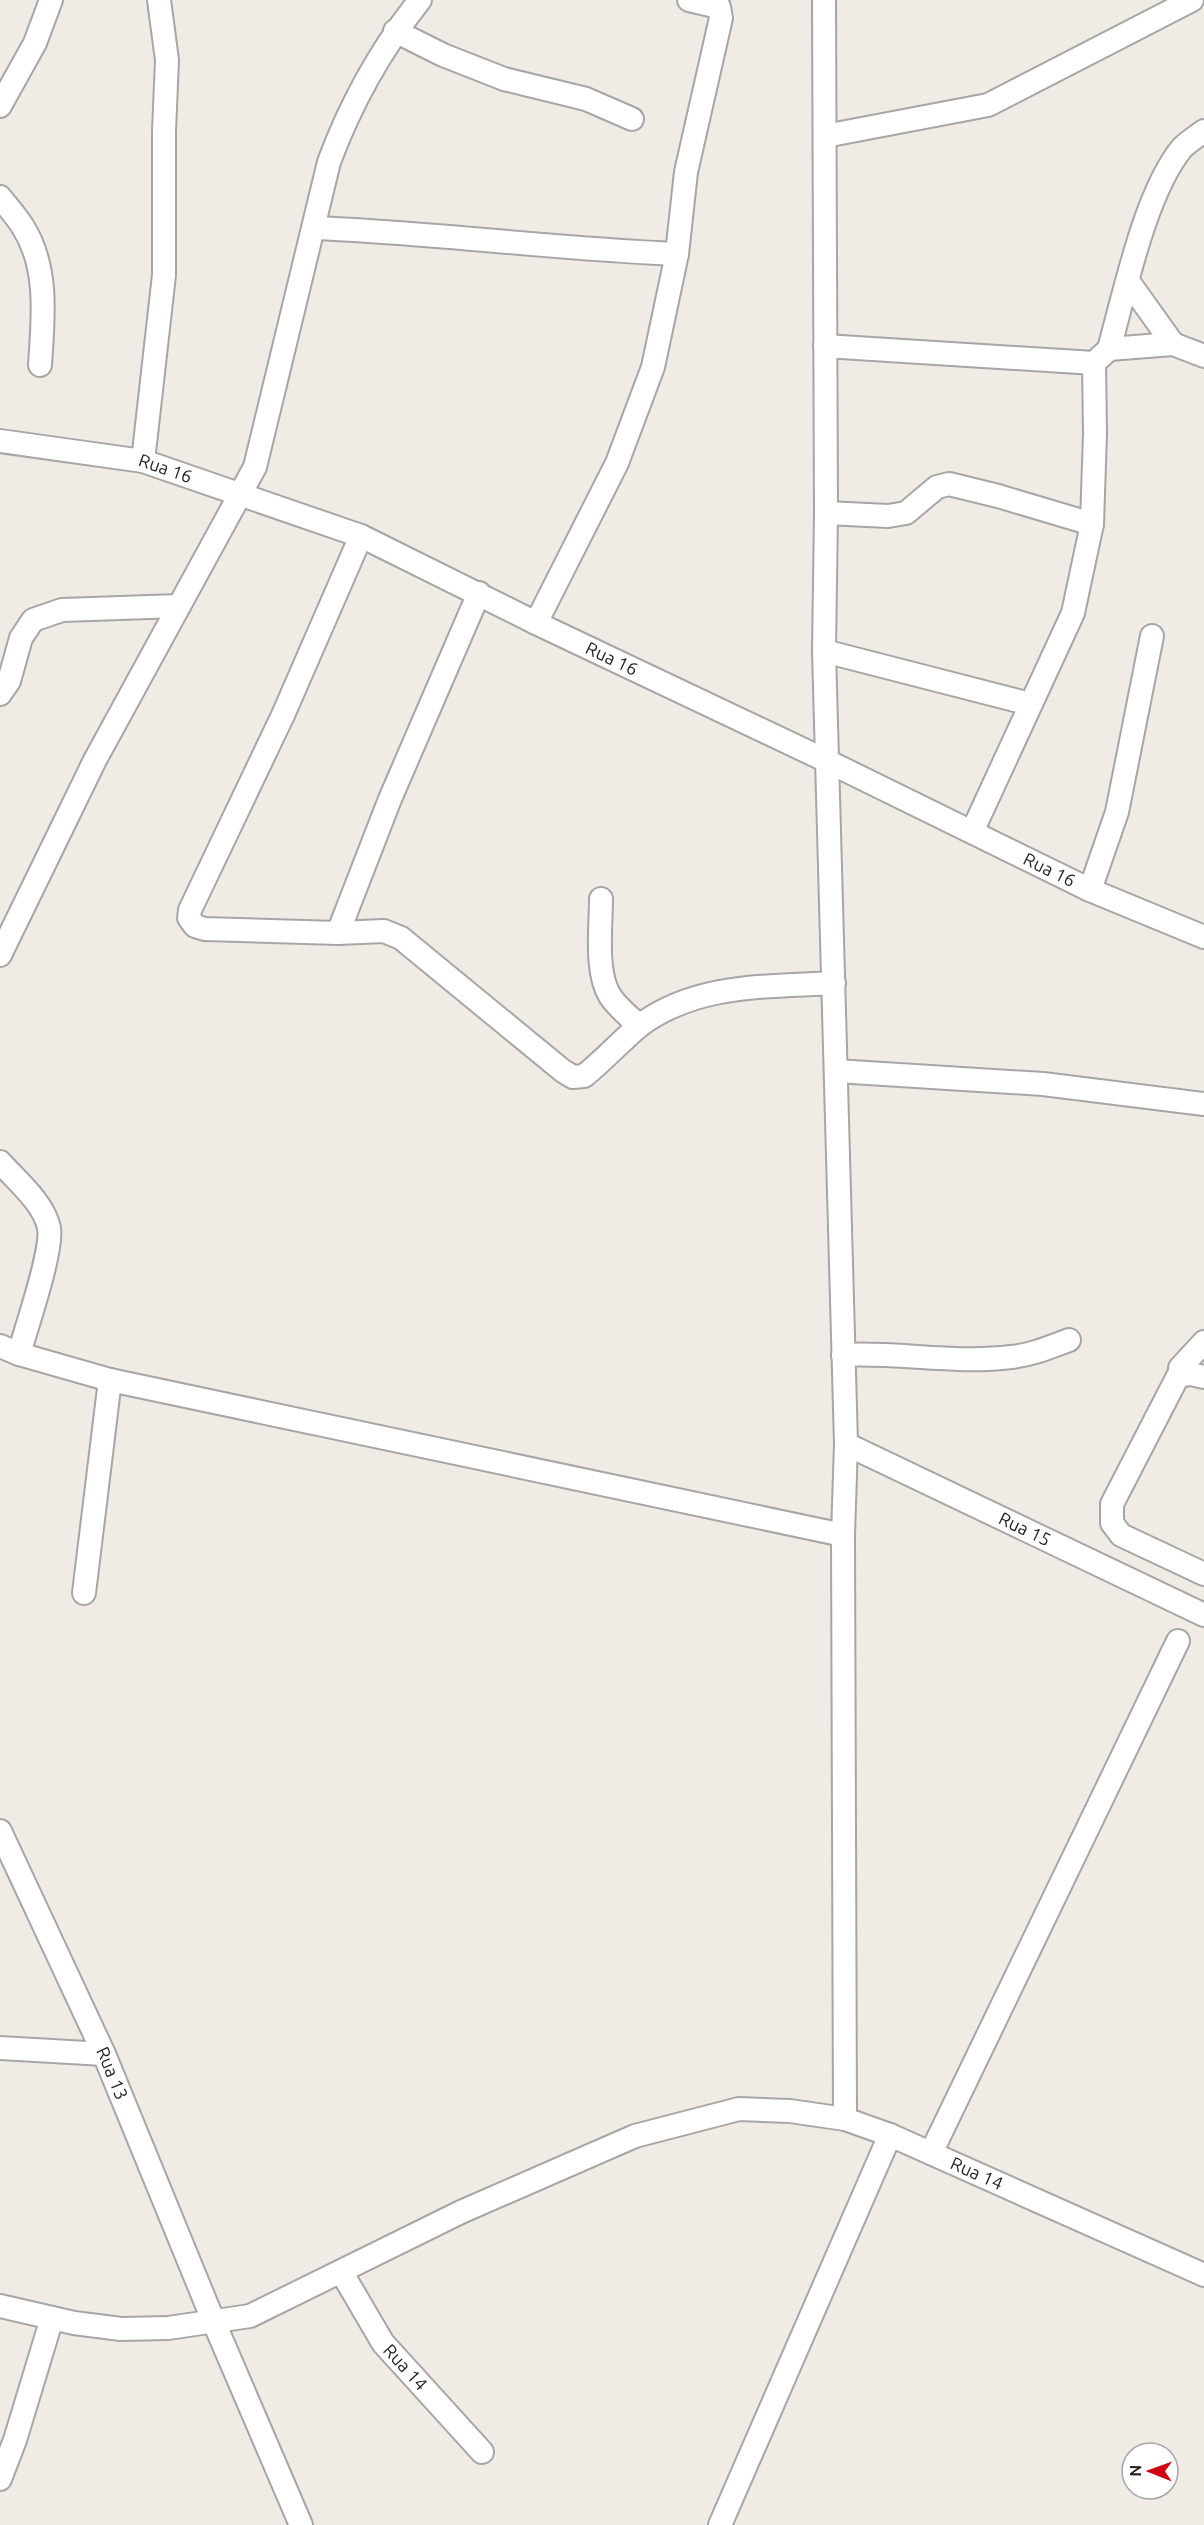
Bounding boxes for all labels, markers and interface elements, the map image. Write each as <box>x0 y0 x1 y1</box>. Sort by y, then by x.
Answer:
street label: Rua 16 <box>136 449 195 486</box>
street label: Rua 16 <box>583 637 641 679</box>
street label: Rua 16 <box>1021 848 1079 890</box>
street label: Rua 15 <box>996 1508 1054 1549</box>
street label: Rua 13 <box>93 2043 133 2102</box>
street label: Rua 14 <box>948 2152 1006 2193</box>
street label: Rua 14 <box>380 2340 432 2394</box>
north arrow <box>1120 2441 1180 2501</box>
text: N <box>1126 2465 1144 2477</box>

